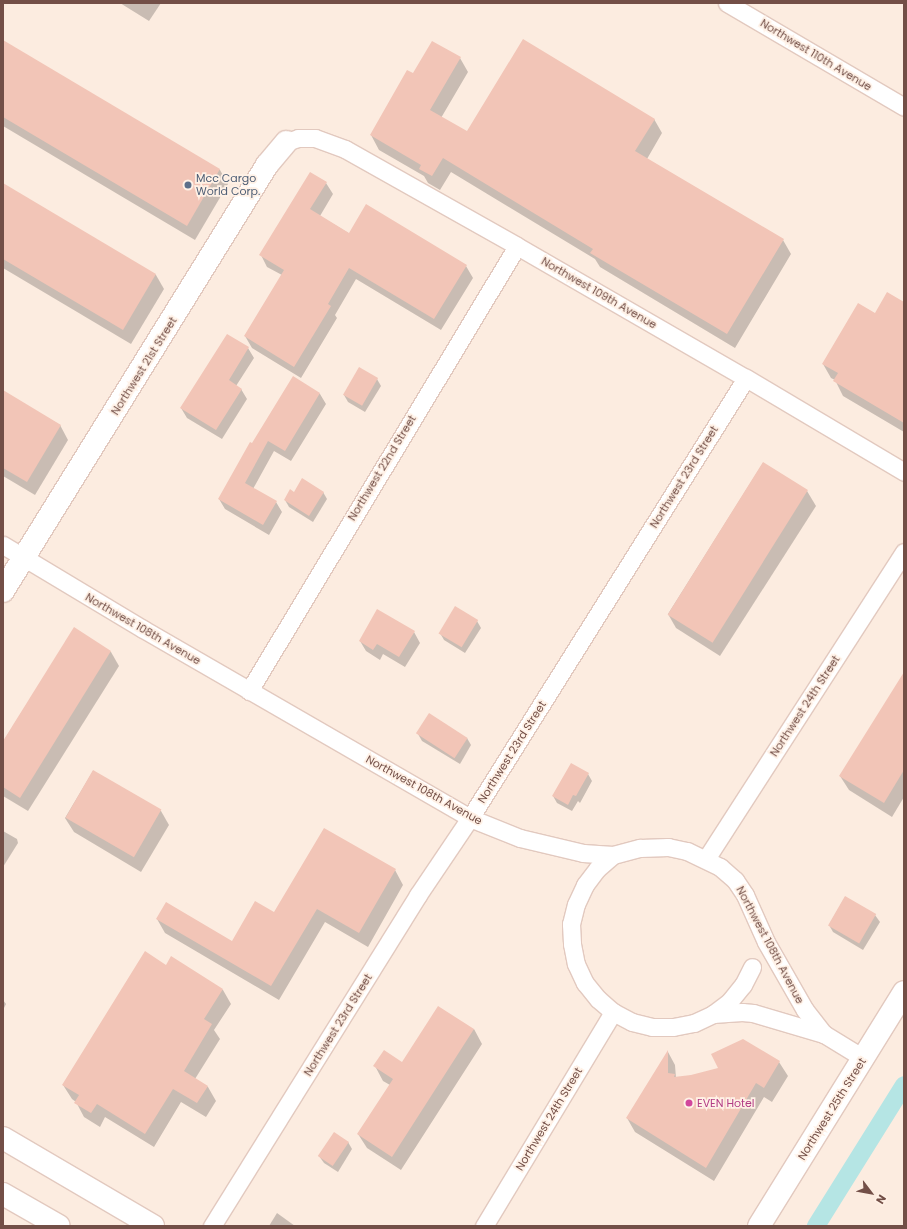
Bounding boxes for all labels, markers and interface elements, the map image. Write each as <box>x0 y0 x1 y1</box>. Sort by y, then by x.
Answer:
street label: Northwest 110th Avenue <box>758 16 874 94</box>
place label: Mcc Cargo World Corp. <box>196 172 260 198</box>
marker: Mcc Cargo World Corp. <box>183 180 193 190</box>
street label: Northwest 109th Avenue <box>539 255 659 331</box>
street label: Northwest 21st Street <box>108 315 180 417</box>
street label: Northwest 22nd Street <box>345 413 419 523</box>
street label: Northwest 23rd Street <box>647 423 721 531</box>
street label: Northwest 108th Avenue <box>83 591 203 667</box>
street label: Northwest 24th Street <box>767 653 843 759</box>
street label: Northwest 23rd Street <box>475 698 549 806</box>
street label: Northwest 108th Avenue <box>363 752 485 828</box>
street label: Northwest 108th Avenue <box>733 884 807 1006</box>
street label: Northwest 23rd Street <box>301 971 375 1079</box>
street label: Northwest 25th Street <box>795 1056 869 1162</box>
street label: Northwest 24th Street <box>513 1065 585 1173</box>
place label: EVEN Hotel <box>697 1096 755 1110</box>
marker: EVEN Hotel <box>684 1098 694 1108</box>
north arrow <box>851 1173 891 1213</box>
text: N <box>872 1192 890 1207</box>

